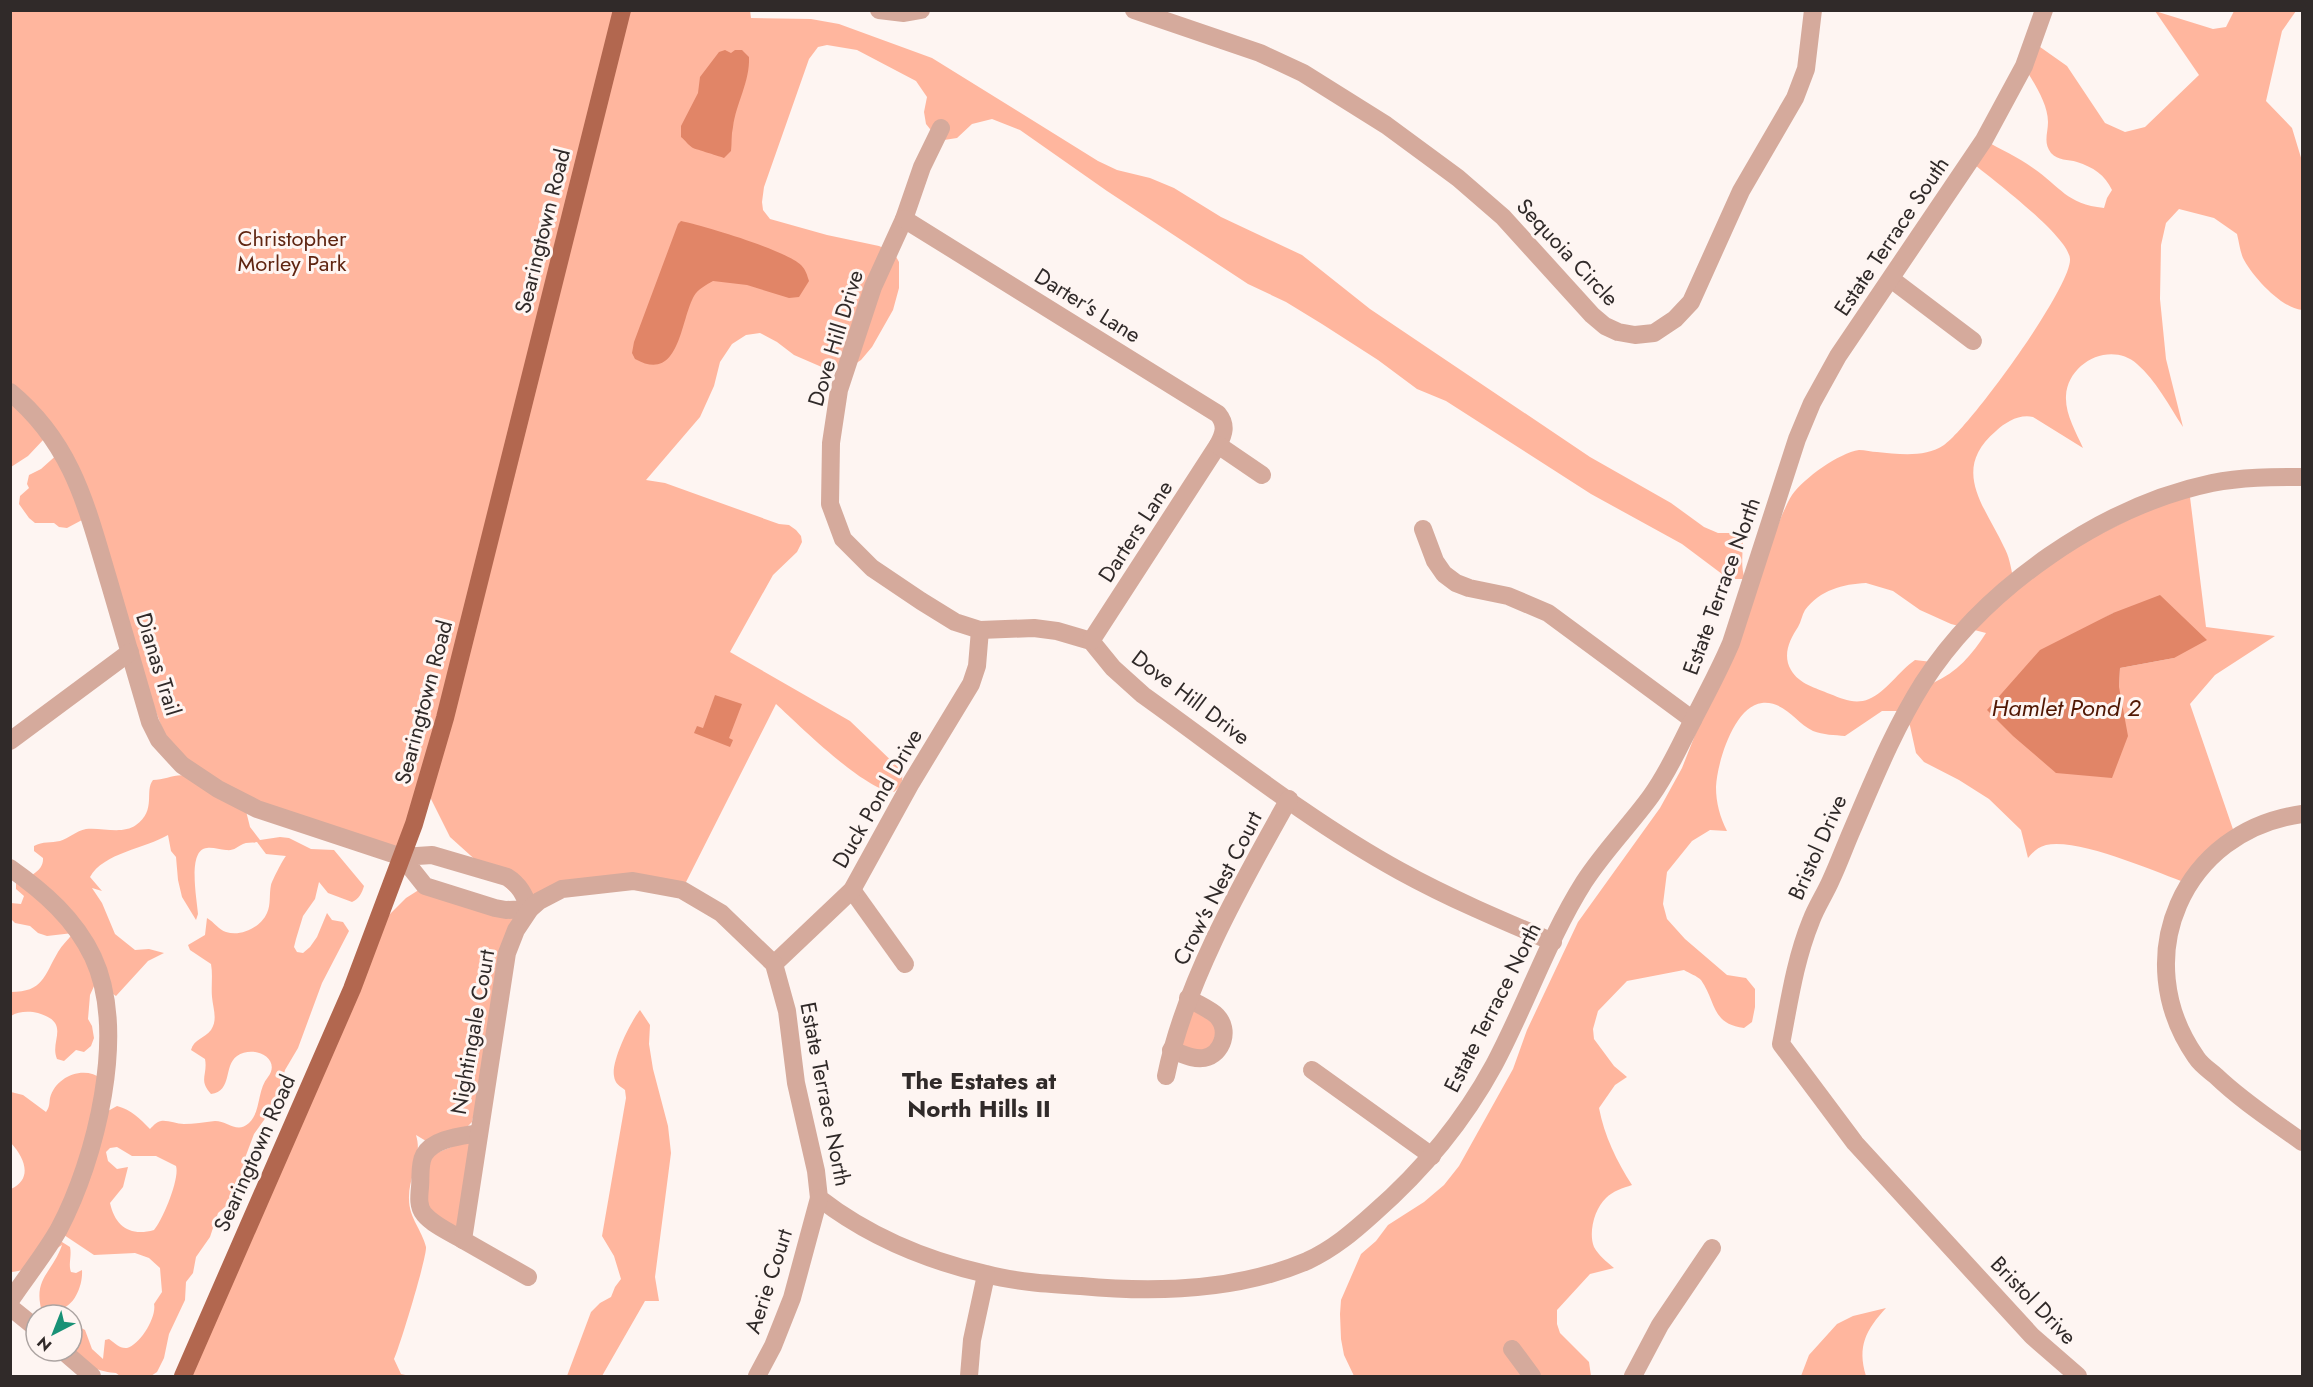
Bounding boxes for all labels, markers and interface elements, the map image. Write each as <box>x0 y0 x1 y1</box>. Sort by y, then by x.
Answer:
street label: Searingtown Road <box>506 145 578 317</box>
street label: Estate Terrace South <box>1826 150 1956 322</box>
street label: Sequoia Circle <box>1509 191 1627 313</box>
park label: Christopher Morley Park <box>237 222 347 279</box>
street label: Darter's Lane <box>1029 260 1147 350</box>
street label: Dove Hill Drive <box>799 266 871 410</box>
street label: Darters Lane <box>1090 474 1180 588</box>
street label: Estate Terrace North <box>1674 493 1768 679</box>
street label: Dianas Trail <box>128 609 190 719</box>
street label: Searingtown Road <box>386 616 460 788</box>
street label: Dove Hill Drive <box>1125 642 1257 752</box>
water label: Hamlet Pond 2 <box>1992 690 2141 725</box>
street label: Duck Pond Drive <box>824 722 930 874</box>
street label: Bristol Drive <box>1780 789 1854 905</box>
street label: Crow's Nest Court <box>1164 805 1270 971</box>
street label: Estate Terrace North <box>1435 916 1549 1098</box>
street label: Nightingale Court <box>442 946 502 1117</box>
street label: Estate Terrace North <box>792 999 860 1189</box>
district label: The Estates at North Hills II <box>902 1063 1056 1126</box>
street label: Searingtown Road <box>205 1069 303 1237</box>
street label: Aerie Court <box>736 1224 800 1338</box>
street label: Bristol Drive <box>1983 1249 2085 1351</box>
north arrow <box>24 1303 84 1363</box>
text: N <box>32 1331 57 1357</box>

